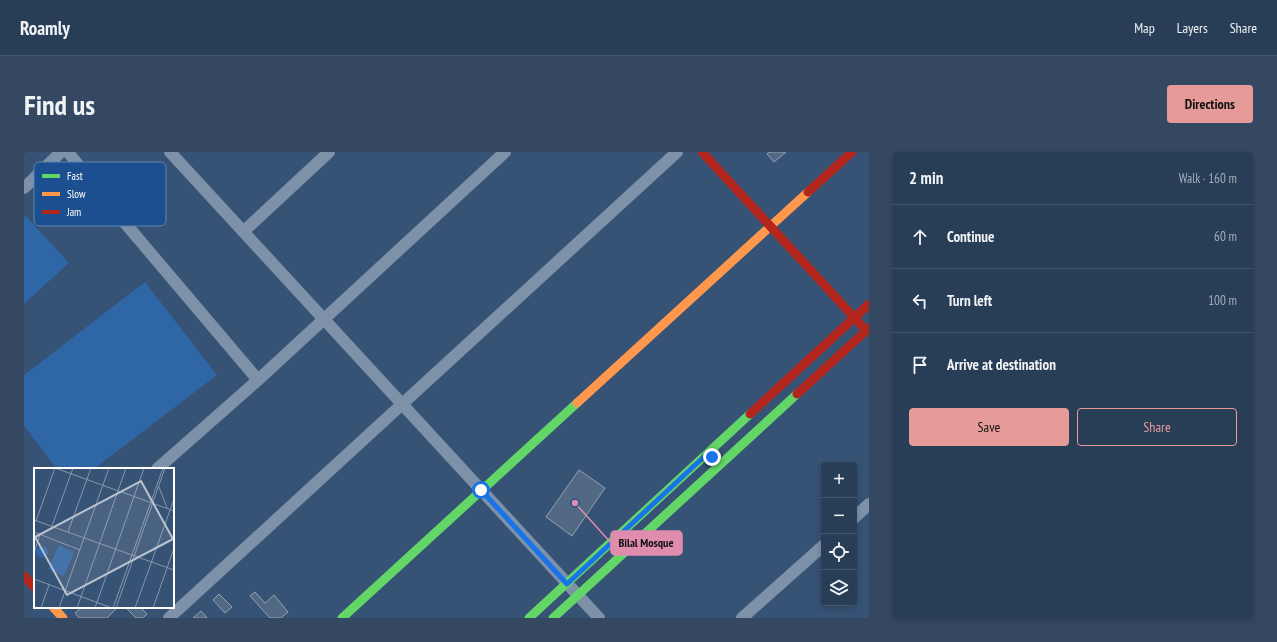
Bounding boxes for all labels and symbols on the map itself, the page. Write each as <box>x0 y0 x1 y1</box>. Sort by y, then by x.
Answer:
legend <box>34 162 166 226</box>
text: Fast <box>67 169 83 183</box>
text: Slow <box>67 187 86 201</box>
text: Jam <box>66 205 81 219</box>
route end <box>703 448 721 466</box>
inset map <box>34 468 174 608</box>
route start <box>472 481 490 499</box>
callout: Bilal Mosque <box>611 531 682 555</box>
text: Bilal Mosque <box>618 535 674 550</box>

